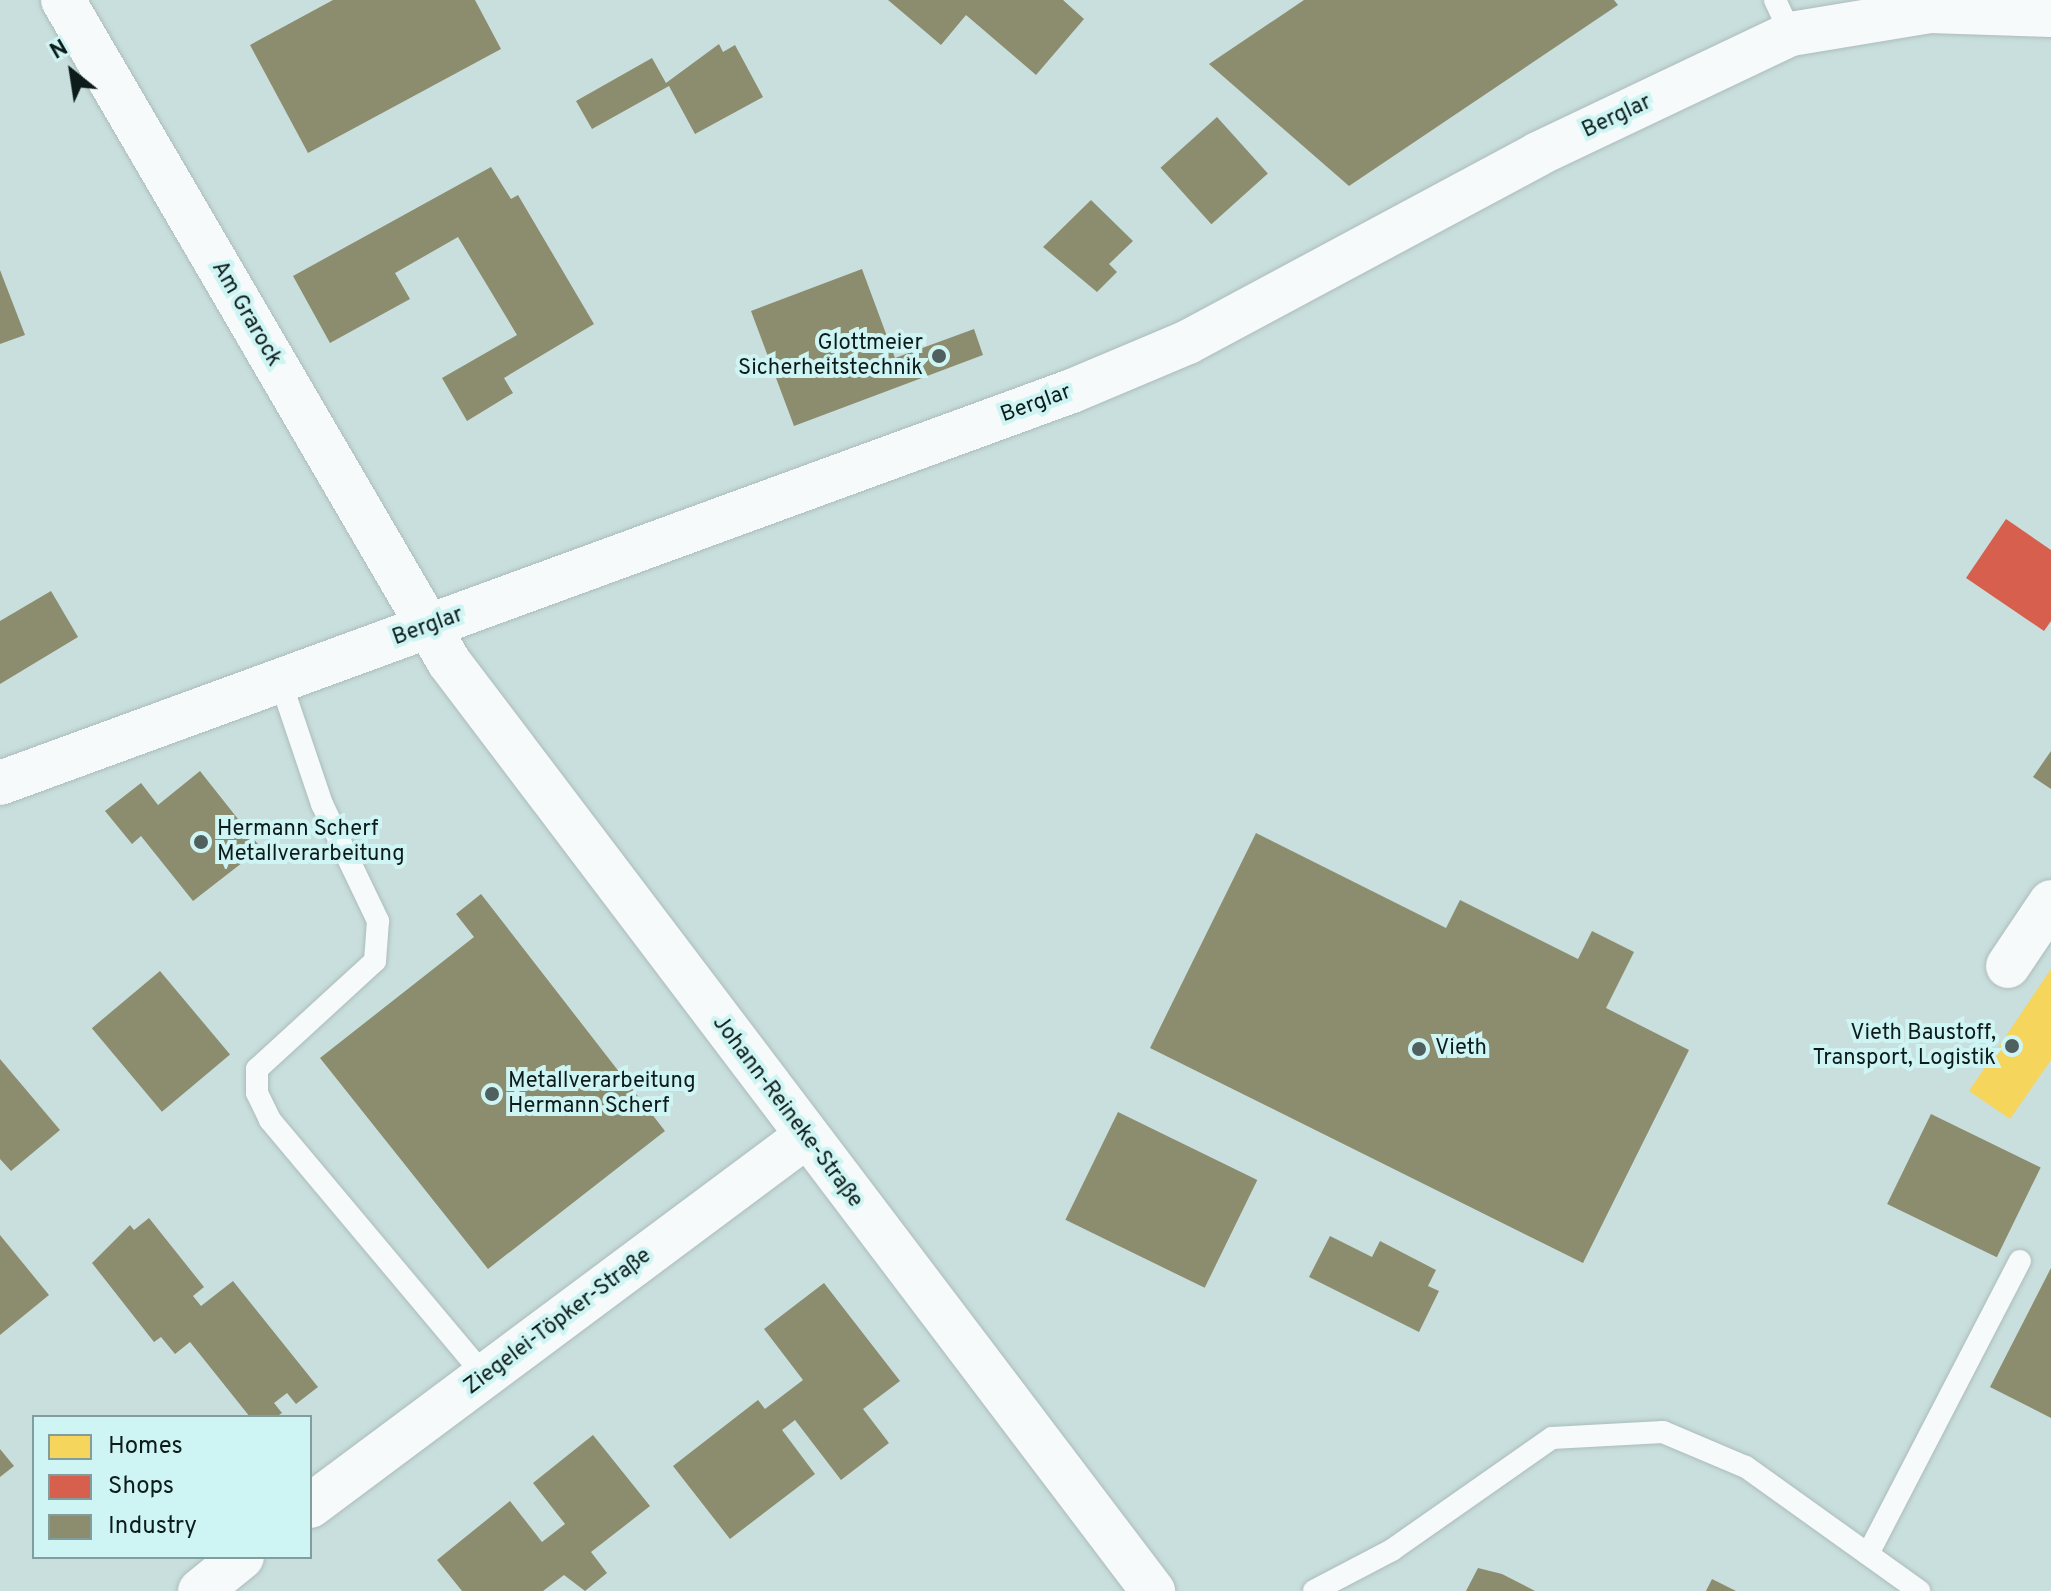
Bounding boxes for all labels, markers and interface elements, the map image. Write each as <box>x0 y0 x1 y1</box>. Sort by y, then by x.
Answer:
north arrow <box>32 32 112 112</box>
text: N <box>46 35 73 66</box>
street label: Berglar <box>1578 90 1656 144</box>
street label: Am Grarock <box>205 257 287 371</box>
place label: Glottmeier Sicherheitstechnik <box>738 330 923 382</box>
marker: Glottmeier Sicherheitstechnik <box>930 347 948 365</box>
street label: Berglar <box>997 379 1075 429</box>
street label: Berglar <box>389 602 467 652</box>
place label: Hermann Scherf Metallverarbeitung <box>217 816 405 868</box>
marker: Hermann Scherf Metallverarbeitung <box>192 833 210 851</box>
street label: Johann-Reineke-Straße <box>706 1011 868 1213</box>
place label: Vieth Baustoff, Transport, Logistik <box>1812 1020 1996 1072</box>
place label: Vieth <box>1435 1036 1487 1062</box>
marker: Vieth Baustoff, Transport, Logistik <box>2003 1037 2021 1055</box>
marker: Vieth <box>1410 1040 1428 1058</box>
place label: Metallverarbeitung Hermann Scherf <box>508 1068 696 1120</box>
marker: Metallverarbeitung Hermann Scherf <box>483 1085 501 1103</box>
street label: Ziegelei-Töpker-Straße <box>459 1243 657 1401</box>
legend <box>32 1415 312 1559</box>
text: Homes <box>108 1432 183 1462</box>
text: Shops <box>108 1472 174 1502</box>
text: Industry <box>108 1512 197 1542</box>

